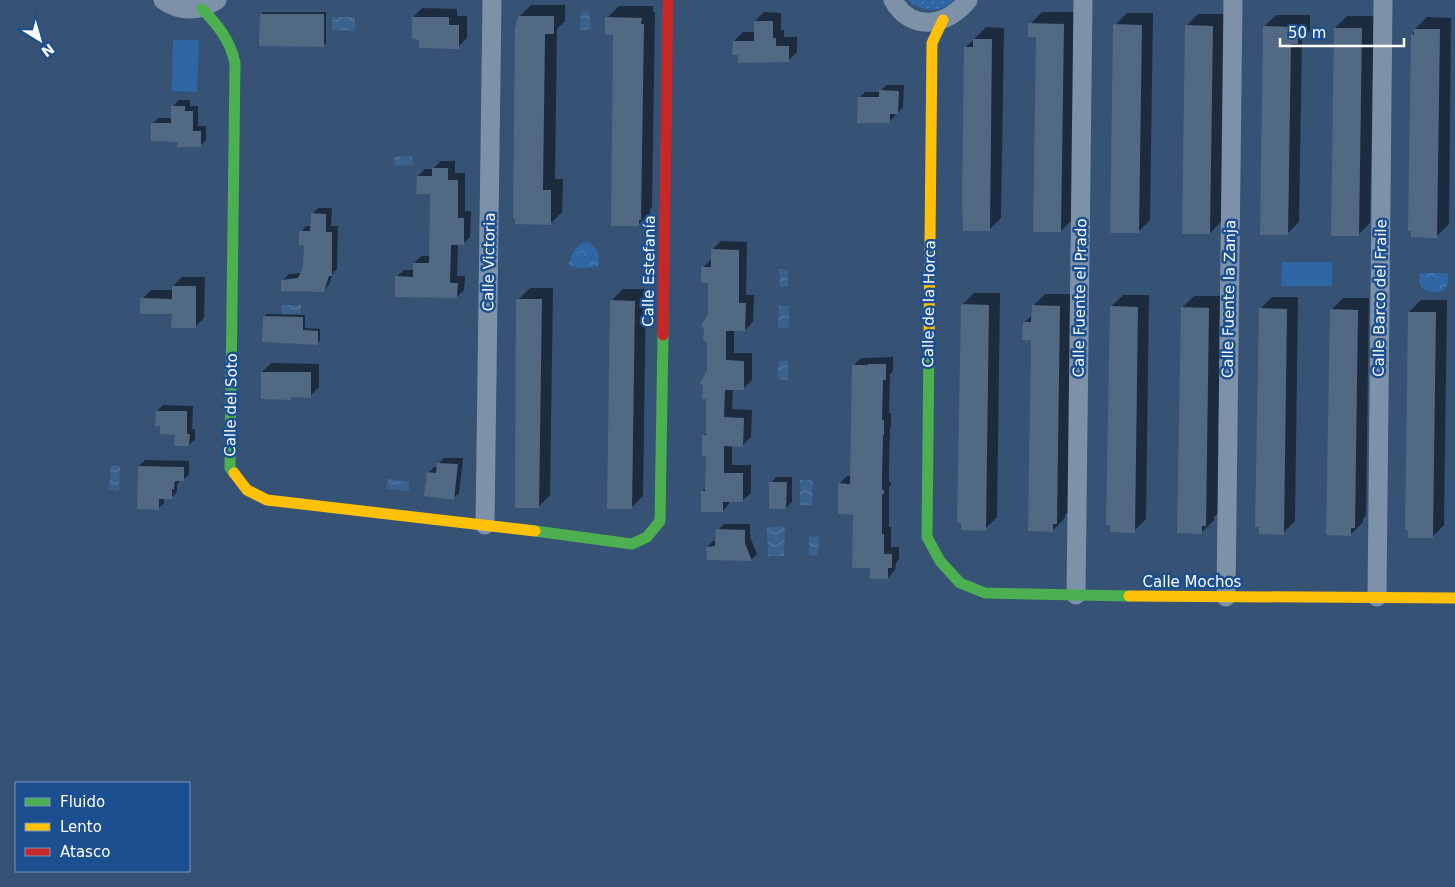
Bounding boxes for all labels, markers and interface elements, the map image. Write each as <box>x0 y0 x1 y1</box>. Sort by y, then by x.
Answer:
north arrow <box>15 15 65 65</box>
scale bar <box>1280 15 1404 47</box>
text: 50 m <box>1288 24 1326 42</box>
text: N <box>38 40 57 60</box>
street label: Calle Victoria <box>479 212 499 312</box>
street label: Calle Estefanía <box>639 215 659 327</box>
street label: Calle Fuente el Prado <box>1070 218 1090 378</box>
street label: Calle Barco del Fraile <box>1370 219 1390 377</box>
street label: Calle Fuente la Zanja <box>1219 220 1239 378</box>
street label: Calle de la Horca <box>919 240 939 368</box>
street label: Calle del Soto <box>221 353 241 457</box>
street label: Calle Mochos <box>1143 573 1242 591</box>
legend <box>15 782 190 872</box>
text: Fluido <box>60 793 105 811</box>
text: Lento <box>60 818 102 836</box>
text: Atasco <box>60 843 110 861</box>

